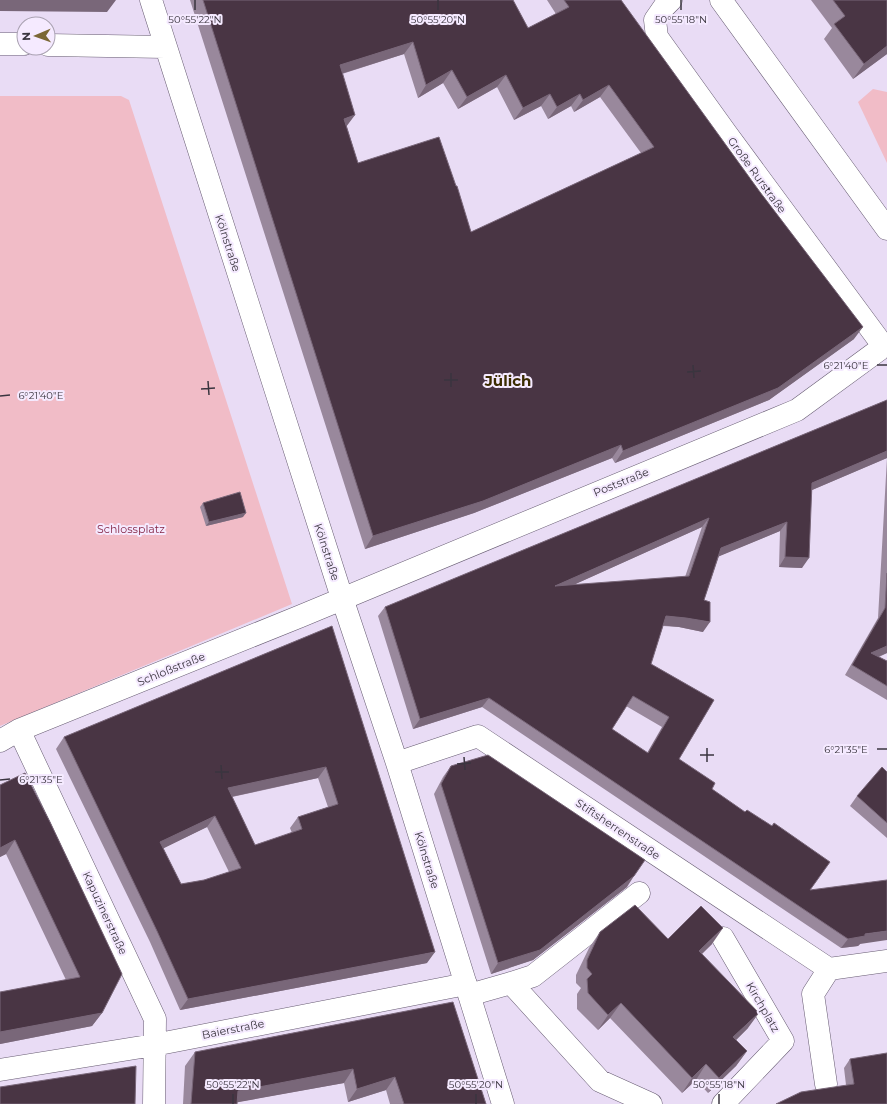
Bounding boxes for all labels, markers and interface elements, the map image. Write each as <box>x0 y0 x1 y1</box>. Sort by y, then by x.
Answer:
text: 50°55'22"N <box>168 13 222 26</box>
text: 50°55'20"N <box>411 13 465 26</box>
text: 50°55'18"N <box>655 13 707 26</box>
north arrow <box>16 16 56 56</box>
text: N <box>19 32 33 41</box>
street label: Große Rurstraße <box>725 134 789 216</box>
street label: Kölnstraße <box>212 213 244 274</box>
text: 6°21'40"E <box>823 359 869 372</box>
district label: Jülich <box>484 371 531 390</box>
text: 6°21'40"E <box>18 389 64 402</box>
street label: Poststraße <box>591 464 651 500</box>
park label: Schlossplatz <box>97 522 165 536</box>
street label: Kölnstraße <box>311 522 343 583</box>
street label: Schloßstraße <box>135 649 207 689</box>
text: 6°21'35"E <box>824 743 868 756</box>
text: 6°21'35"E <box>19 773 63 786</box>
street label: Stiftsherrenstraße <box>573 796 663 863</box>
street label: Kölnstraße <box>412 830 442 891</box>
street label: Kapuzinerstraße <box>80 869 131 957</box>
street label: Kirchplatz <box>743 979 783 1035</box>
street label: Baierstraße <box>201 1016 266 1042</box>
text: 50°55'22"N <box>206 1078 260 1091</box>
text: 50°55'20"N <box>449 1078 503 1091</box>
text: 50°55'18"N <box>693 1078 745 1091</box>

